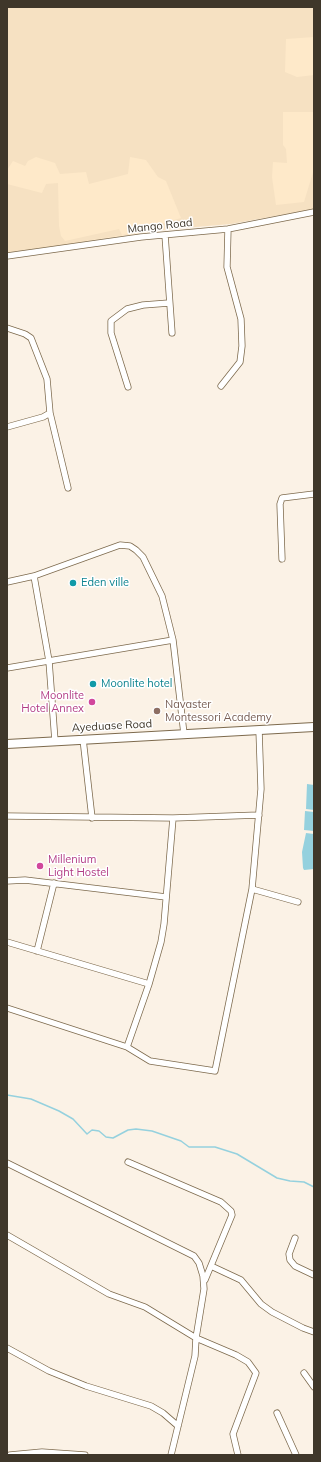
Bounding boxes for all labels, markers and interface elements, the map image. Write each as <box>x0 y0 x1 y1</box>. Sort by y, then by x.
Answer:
street label: Mango Road <box>127 216 193 236</box>
place label: Eden ville <box>81 576 129 590</box>
marker: Eden ville <box>68 578 78 588</box>
place label: Moonlite hotel <box>101 677 172 691</box>
marker: Moonlite hotel <box>88 679 98 689</box>
place label: Moonlite Hotel Annex <box>21 689 84 715</box>
marker: Moonlite Hotel Annex <box>87 697 97 707</box>
place label: Navaster Montessori Academy <box>165 698 272 724</box>
marker: Navaster Montessori Academy <box>152 706 162 716</box>
street label: Ayeduase Road <box>72 717 152 735</box>
place label: Millenium Light Hostel <box>48 853 109 879</box>
marker: Millenium Light Hostel <box>35 861 45 871</box>

